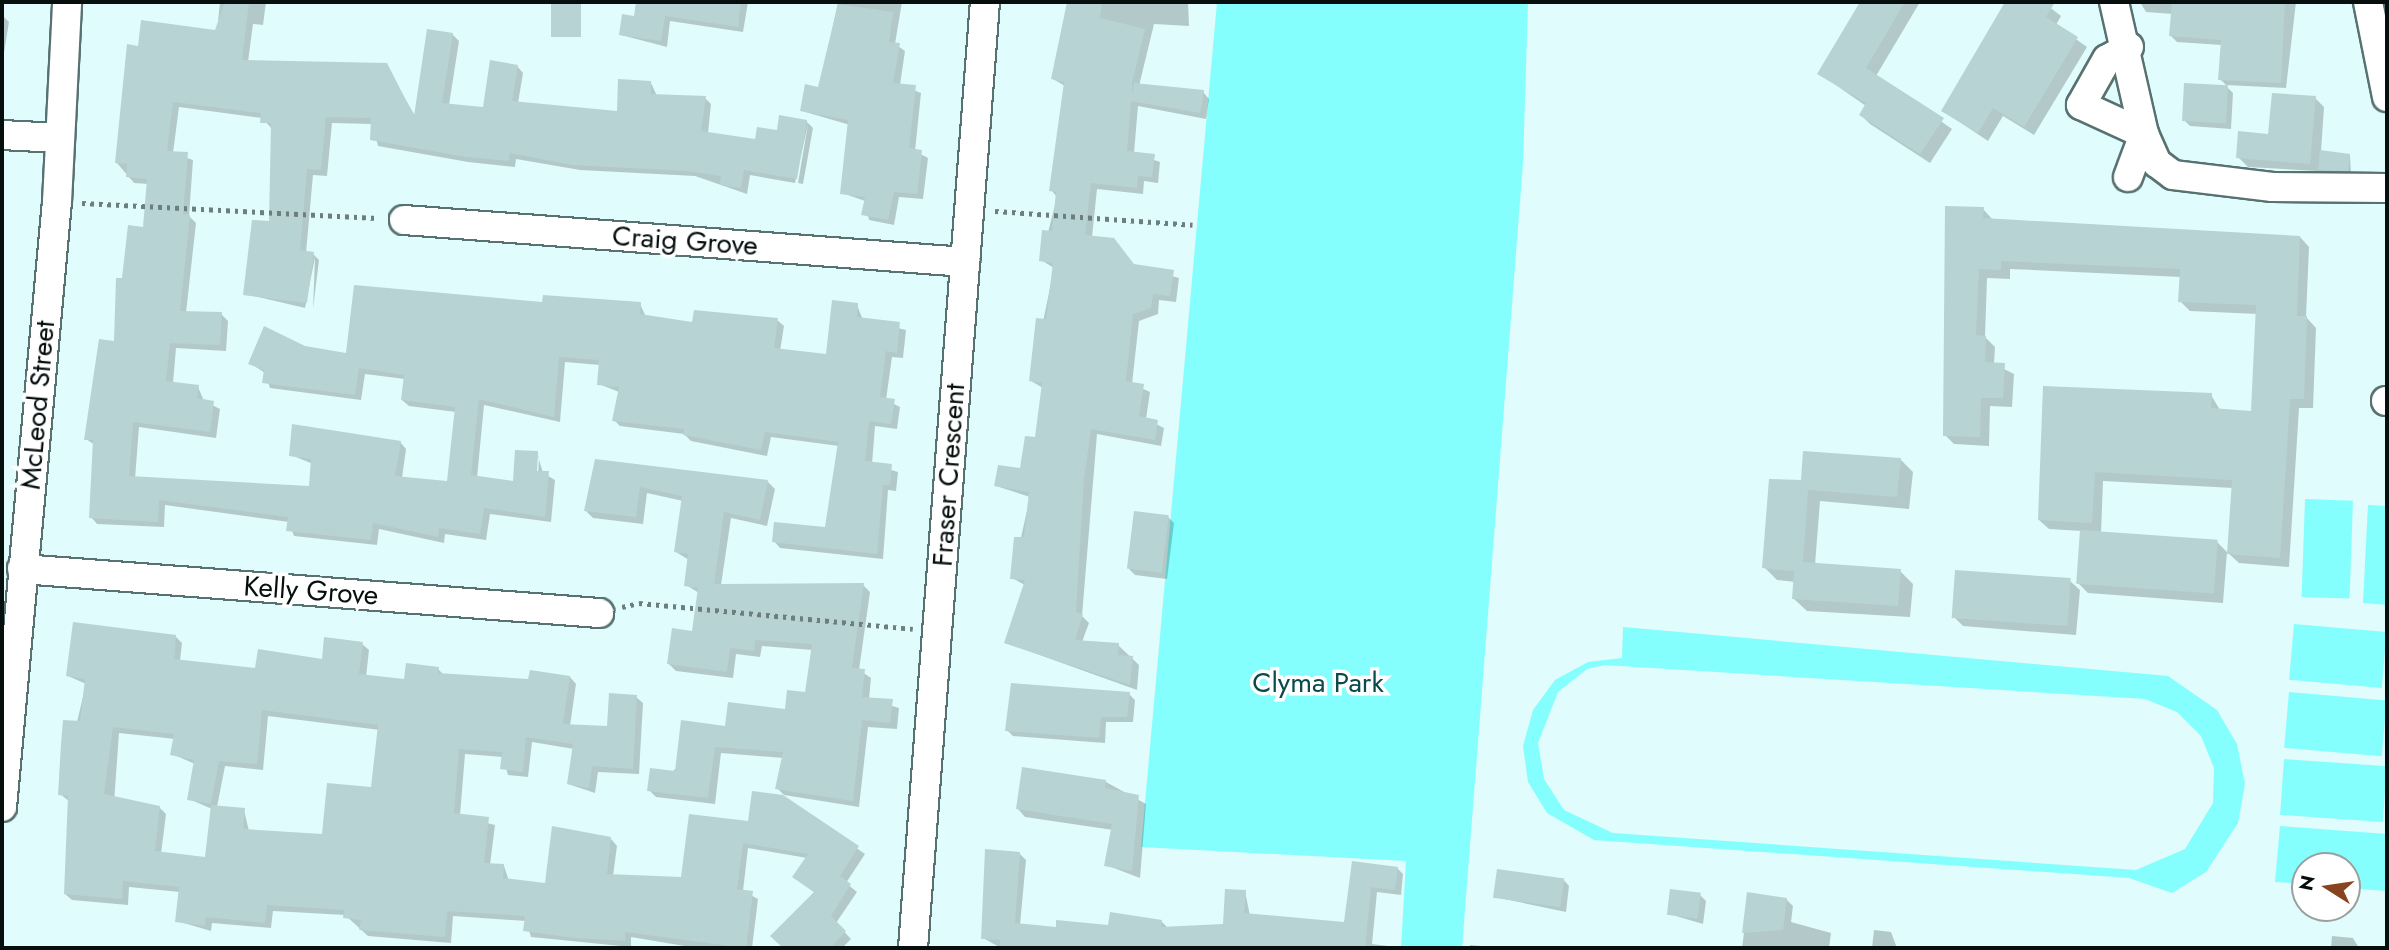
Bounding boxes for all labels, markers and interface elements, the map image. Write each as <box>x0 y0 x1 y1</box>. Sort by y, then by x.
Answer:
street label: Craig Grove <box>611 219 759 263</box>
street label: McLeod Street <box>14 319 62 491</box>
street label: Fraser Crescent <box>926 382 972 568</box>
street label: Kelly Grove <box>242 570 380 612</box>
park label: Clyma Park <box>1252 666 1384 700</box>
north arrow <box>2291 852 2361 922</box>
text: N <box>2292 873 2322 893</box>

